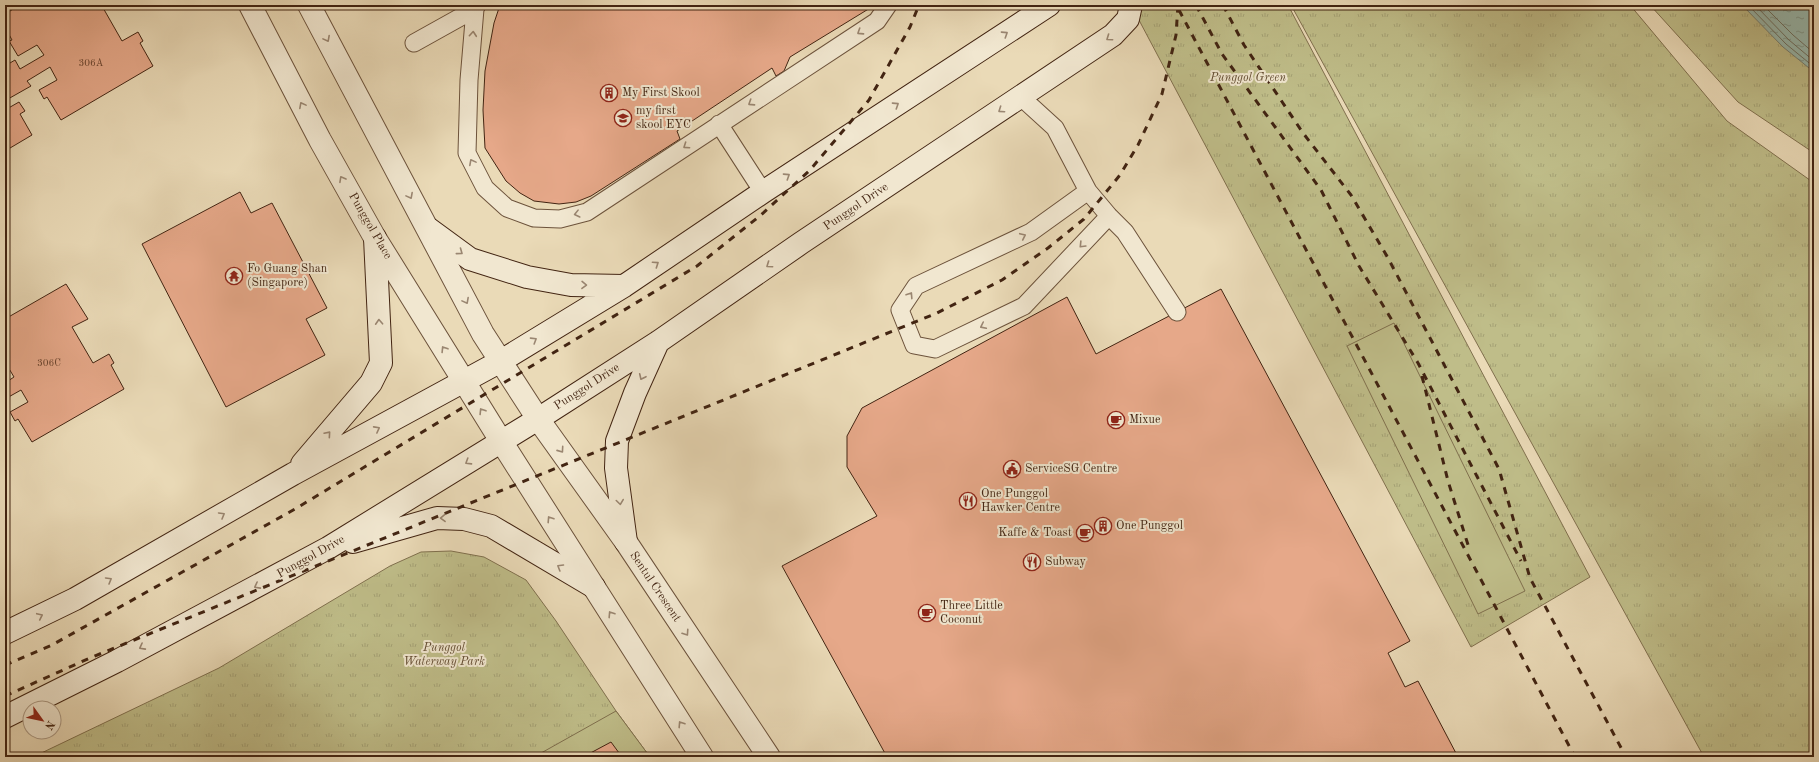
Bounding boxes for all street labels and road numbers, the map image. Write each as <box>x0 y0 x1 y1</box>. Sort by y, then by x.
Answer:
street label: Punggol Drive <box>821 181 891 233</box>
street label: Punggol Place <box>346 191 394 262</box>
street label: Punggol Drive <box>552 361 622 413</box>
street label: Punggol Drive <box>275 533 347 581</box>
street label: Sentul Crescent <box>627 550 683 624</box>

